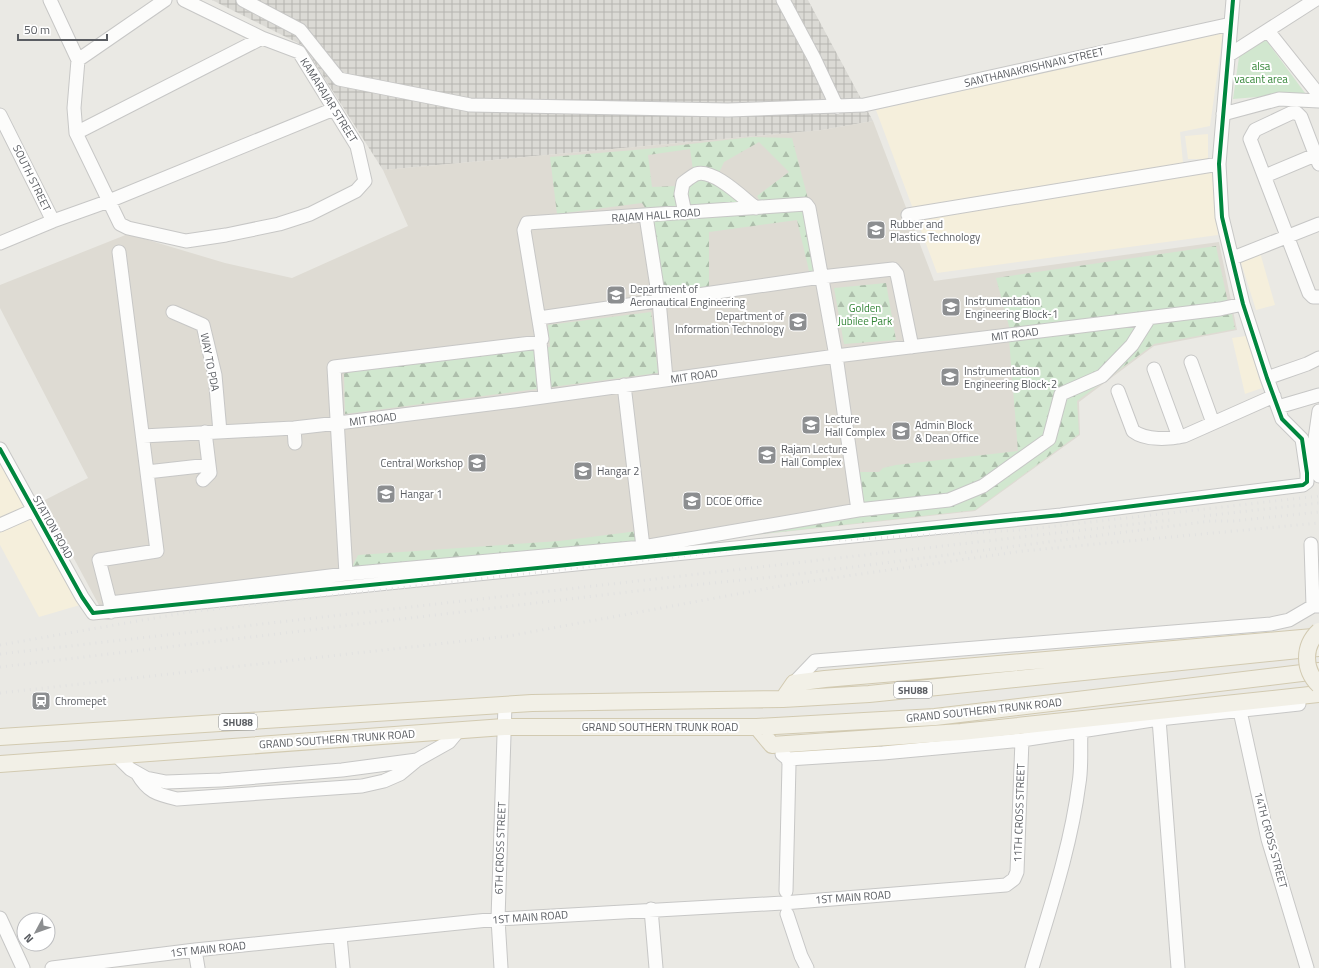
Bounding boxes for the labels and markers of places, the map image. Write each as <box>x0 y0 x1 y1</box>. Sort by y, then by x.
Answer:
place label: Rubber and Plastics Technology <box>890 216 981 245</box>
school or university icon: Rubber and Plastics Technology <box>865 219 887 241</box>
place label: Department of Aeronautical Engineering <box>630 281 746 310</box>
school or university icon: Department of Aeronautical Engineering <box>605 284 627 306</box>
place label: Instrumentation Engineering Block-1 <box>965 293 1058 322</box>
school or university icon: Instrumentation Engineering Block-1 <box>940 296 962 318</box>
place label: Department of Information Technology <box>675 308 785 337</box>
school or university icon: Department of Information Technology <box>787 311 809 333</box>
place label: Instrumentation Engineering Block-2 <box>964 363 1057 392</box>
school or university icon: Instrumentation Engineering Block-2 <box>939 366 961 388</box>
place label: Lecture Hall Complex <box>825 411 885 440</box>
school or university icon: Lecture Hall Complex <box>800 414 822 436</box>
place label: Admin Block & Dean Office <box>915 417 979 446</box>
school or university icon: Admin Block & Dean Office <box>890 420 912 442</box>
place label: Rajam Lecture Hall Complex <box>781 441 848 470</box>
school or university icon: Rajam Lecture Hall Complex <box>756 444 778 466</box>
school or university icon: Central Workshop <box>466 452 488 474</box>
place label: Central Workshop <box>381 455 463 471</box>
school or university icon: Hangar 2 <box>572 460 594 482</box>
place label: Hangar 2 <box>597 463 639 479</box>
school or university icon: Hangar 1 <box>375 483 397 505</box>
place label: Hangar 1 <box>400 486 442 502</box>
school or university icon: DCOE Office <box>681 490 703 512</box>
place label: DCOE Office <box>706 493 762 509</box>
station icon: Chromepet <box>30 690 52 712</box>
place label: Chromepet <box>55 693 106 709</box>

